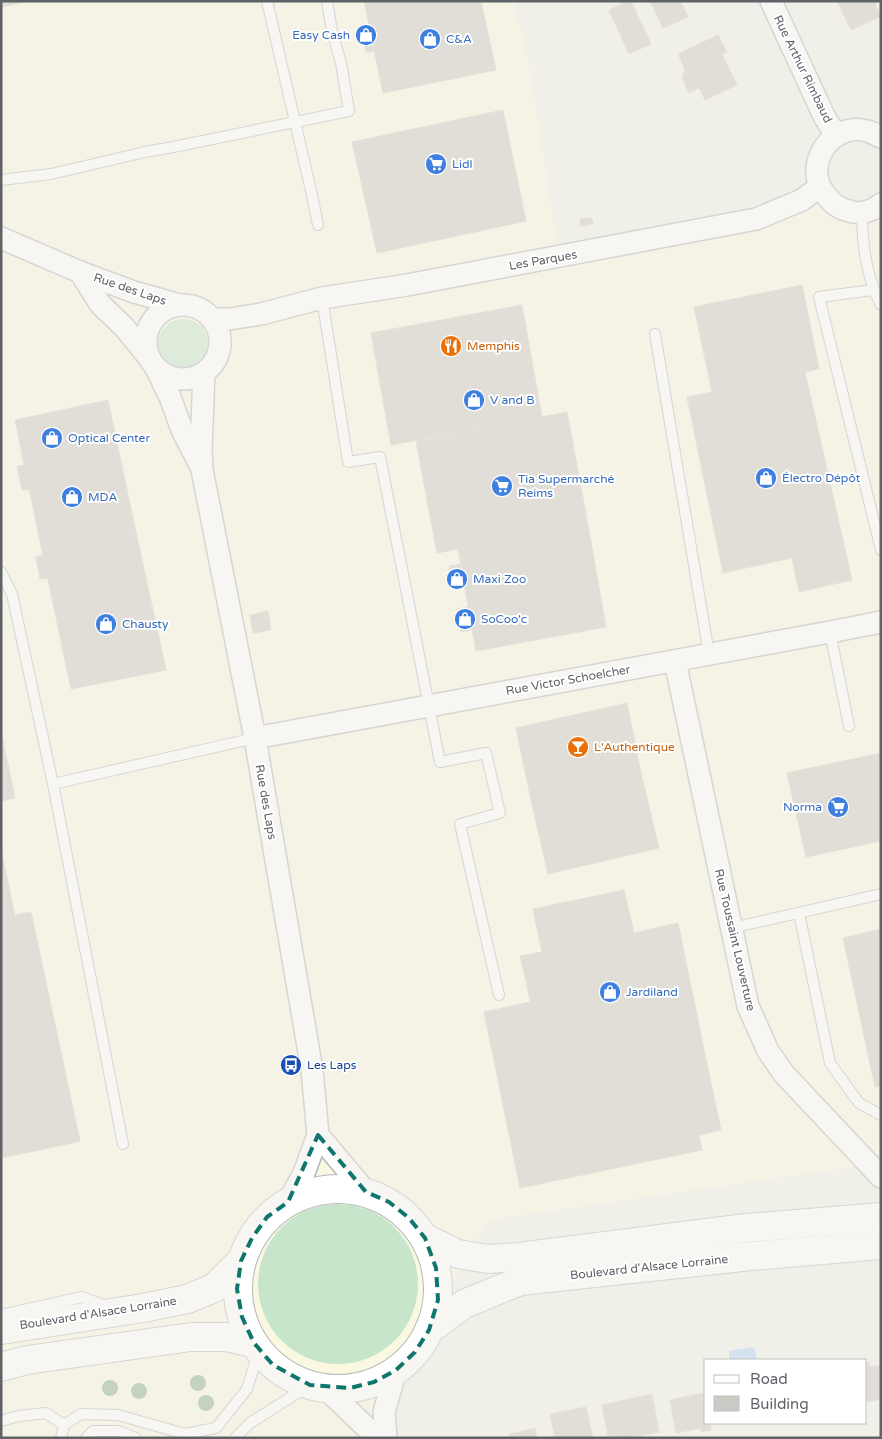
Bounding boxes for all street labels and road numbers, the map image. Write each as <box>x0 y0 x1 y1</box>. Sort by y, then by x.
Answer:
street label: Rue Arthur Rimbaud <box>771 13 835 125</box>
street label: Les Parques <box>508 247 578 273</box>
street label: Rue des Laps <box>92 270 168 308</box>
street label: Rue Victor Schoelcher <box>505 662 632 698</box>
street label: Rue des Laps <box>253 763 280 841</box>
street label: Rue Toussaint Louverture <box>712 868 758 1013</box>
street label: Boulevard d'Alsace Lorraine <box>569 1252 729 1282</box>
street label: Boulevard d'Alsace Lorraine <box>18 1294 178 1332</box>

